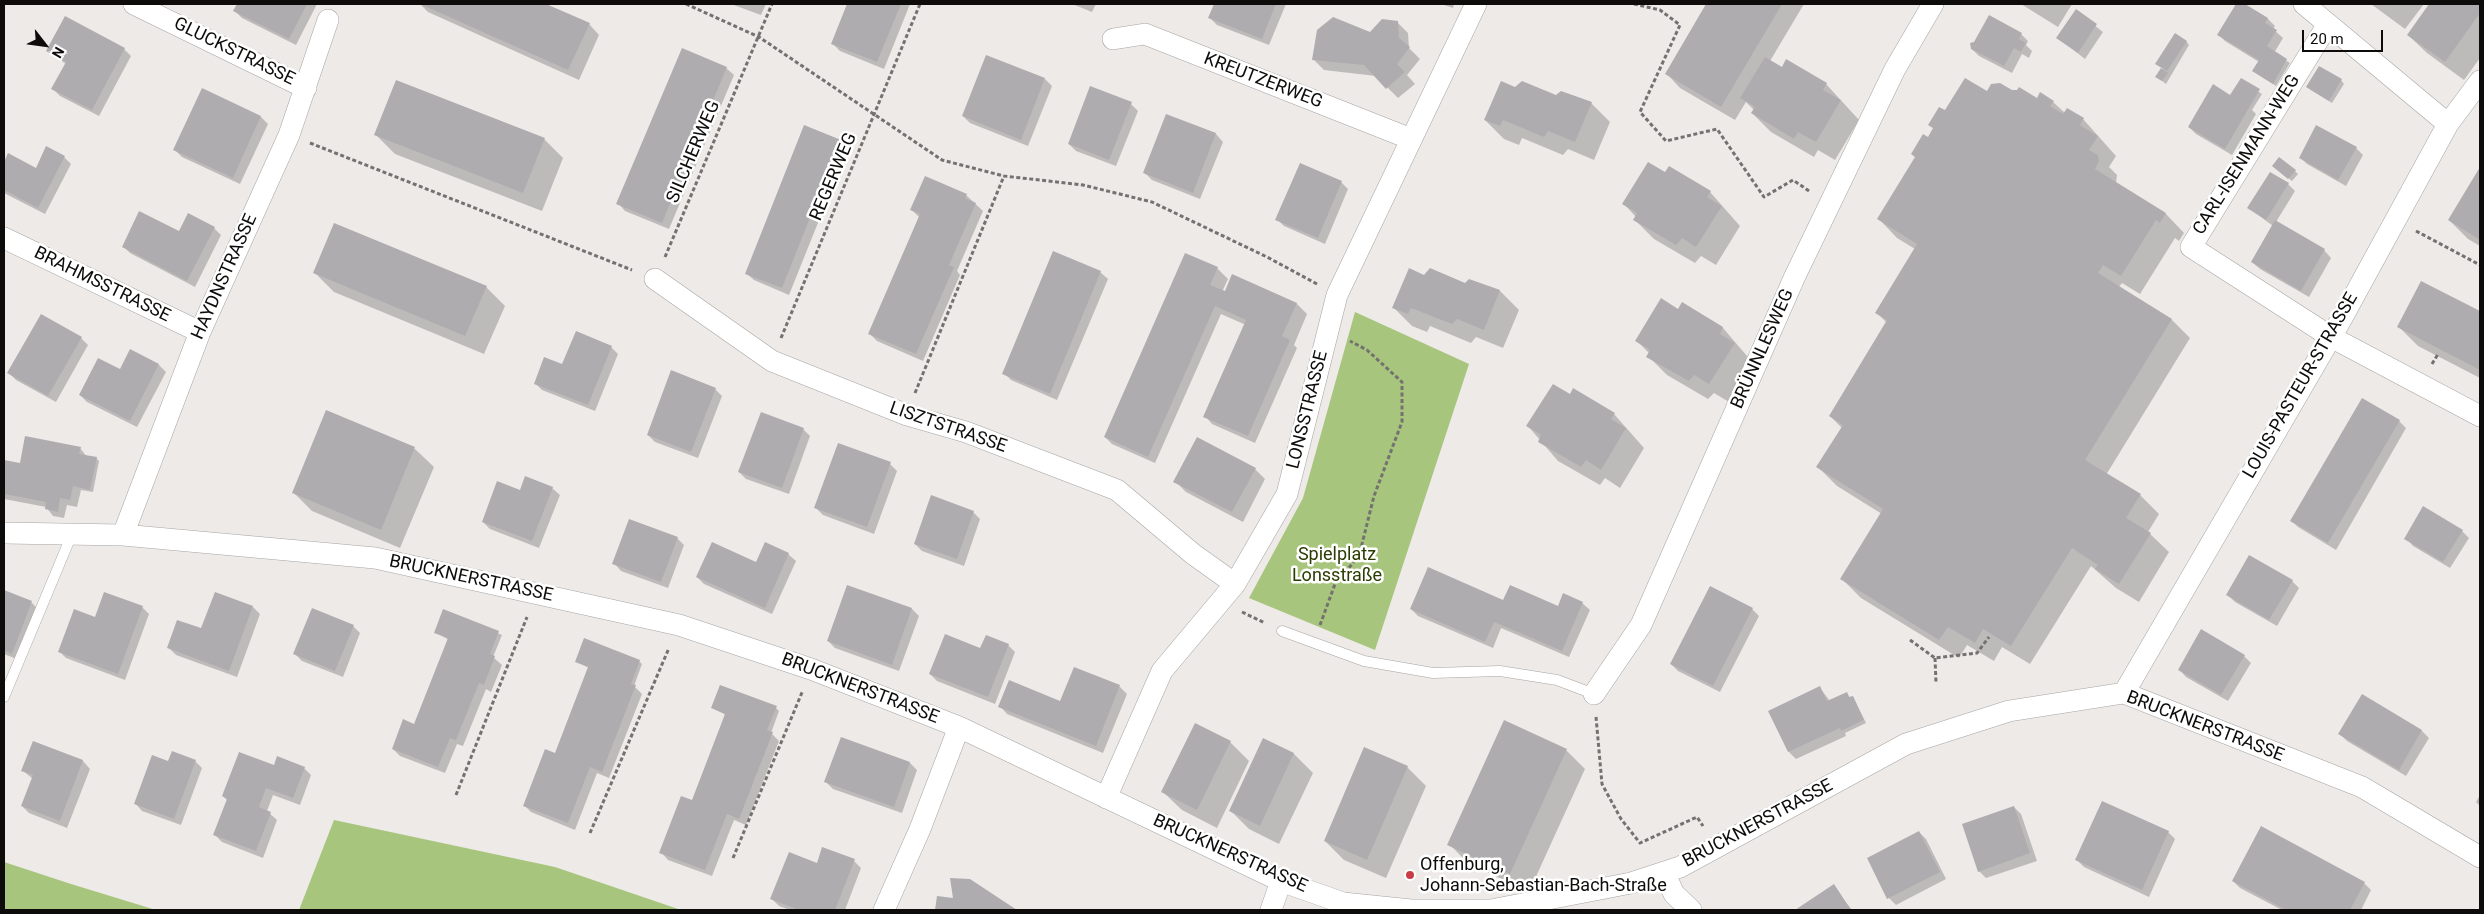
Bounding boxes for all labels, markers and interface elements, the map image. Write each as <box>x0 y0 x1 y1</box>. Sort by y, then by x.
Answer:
street label: GLUCKSTRASSE <box>170 13 298 91</box>
north arrow <box>20 20 70 70</box>
scale bar <box>2304 20 2385 52</box>
text: 20 m <box>2310 30 2344 48</box>
text: N <box>49 44 67 61</box>
street label: KREUTZERWEG <box>1201 48 1325 114</box>
street label: CARL-ISENMANN-WEG <box>2189 71 2305 239</box>
street label: SILCHERWEG <box>663 98 725 206</box>
street label: REGERWEG <box>806 130 862 224</box>
street label: HAYDNSTRASSE <box>188 211 262 343</box>
street label: BRAHMSSTRASSE <box>30 243 174 327</box>
street label: BRÜNNLESWEG <box>1727 286 1799 412</box>
street label: LOUIS-PASTEUR-STRASSE <box>2239 289 2363 483</box>
street label: LONSSTRASSE <box>1283 349 1333 471</box>
street label: LISZTSTRASSE <box>887 398 1009 458</box>
park label: Spielplatz Lonsstraße <box>1292 544 1382 586</box>
street label: BRUCKNERSTRASSE <box>387 551 555 607</box>
street label: BRUCKNERSTRASSE <box>778 649 942 729</box>
street label: BRUCKNERSTRASSE <box>2123 687 2287 767</box>
street label: BRUCKNERSTRASSE <box>1679 775 1837 873</box>
street label: BRUCKNERSTRASSE <box>1149 810 1311 898</box>
place label: Offenburg, Johann-Sebastian-Bach-Straße <box>1420 854 1667 896</box>
marker: Offenburg, Johann-Sebastian-Bach-Straße <box>1404 869 1416 881</box>

